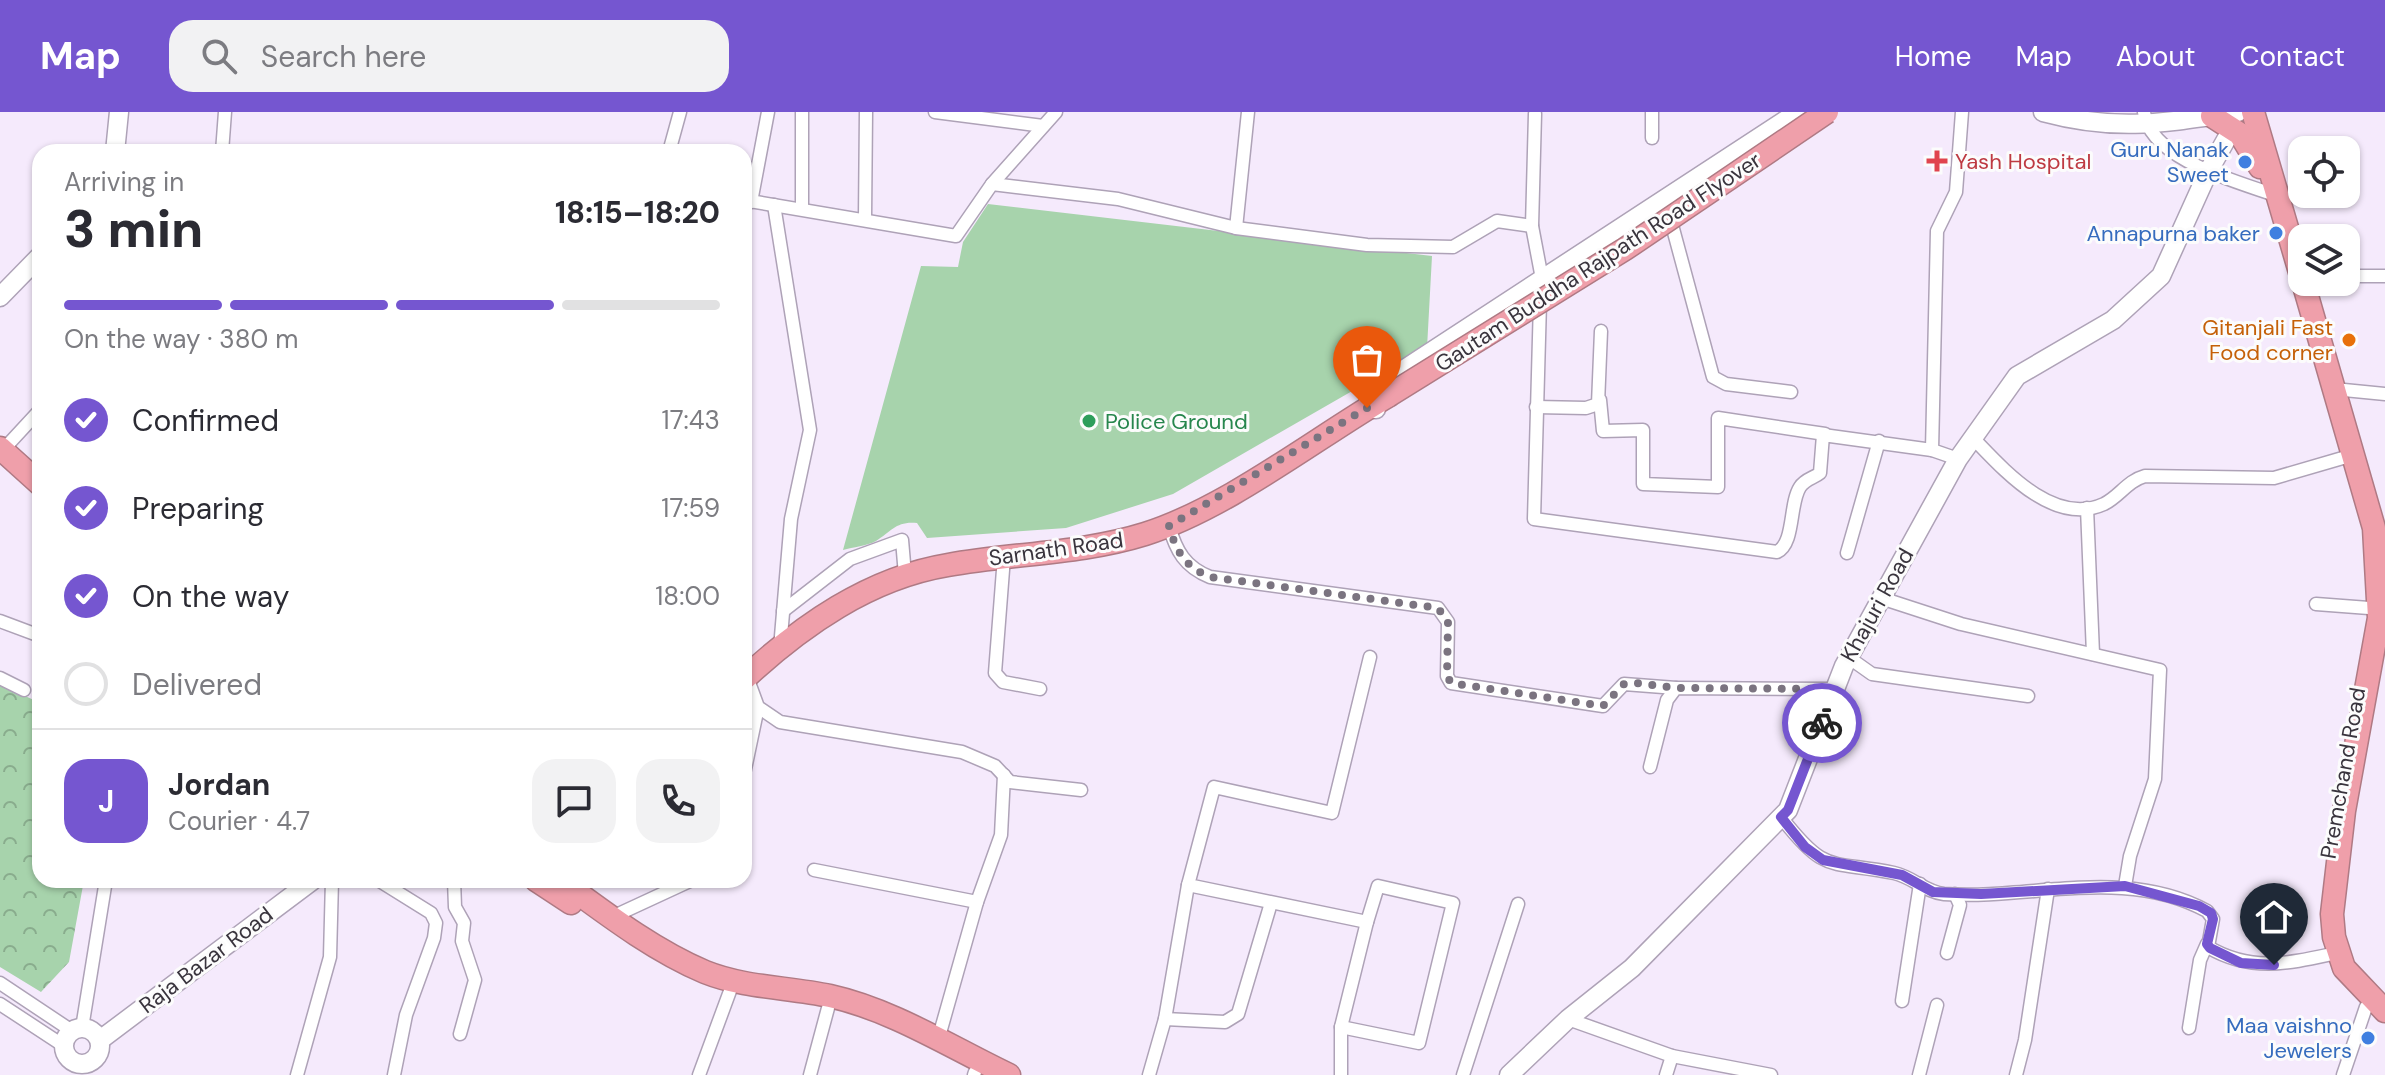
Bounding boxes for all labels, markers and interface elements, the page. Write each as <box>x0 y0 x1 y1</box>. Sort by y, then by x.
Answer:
search box <box>169 20 729 92</box>
text: Map <box>40 31 121 81</box>
icon: search <box>197 34 241 78</box>
text: Search here <box>261 37 426 76</box>
text: Home <box>1895 38 1971 75</box>
text: Map <box>2015 38 2072 75</box>
text: About <box>2116 38 2195 75</box>
text: Contact <box>2239 38 2345 75</box>
place label: Guru Nanak Sweet <box>2110 135 2229 189</box>
map controls <box>2288 136 2360 296</box>
button: locate <box>2288 136 2360 208</box>
street label: Gautam Buddha Rajpath Road Flyover <box>1430 146 1766 378</box>
place label: Yash Hospital <box>1955 147 2091 176</box>
marker: Yash Hospital <box>1926 150 1948 172</box>
marker: Guru Nanak Sweet <box>2236 153 2254 171</box>
text: Arriving in <box>64 165 184 199</box>
text: 18:15–18:20 <box>555 193 720 232</box>
text: 3 min <box>64 195 203 263</box>
place label: Annapurna baker <box>2087 219 2260 248</box>
marker: Annapurna baker <box>2267 224 2285 242</box>
button: layers <box>2288 224 2360 296</box>
place label: Gitanjali Fast Food corner <box>2202 313 2333 367</box>
text: On the way · 380 m <box>64 322 298 356</box>
pin <box>1333 326 1401 408</box>
marker: Gitanjali Fast Food corner <box>2340 331 2358 349</box>
icon: bag <box>1345 338 1389 382</box>
icon: check <box>64 398 108 442</box>
text: Confirmed <box>132 401 279 440</box>
text: 17:43 <box>662 403 720 437</box>
place label: Police Ground <box>1105 407 1248 436</box>
marker: Police Ground <box>1080 412 1098 430</box>
icon: check <box>64 486 108 530</box>
text: Preparing <box>132 489 264 528</box>
text: 17:59 <box>661 491 720 525</box>
street label: Sarnath Road <box>987 525 1125 573</box>
street label: Khajuri Road <box>1834 543 1920 667</box>
icon: check <box>64 574 108 618</box>
text: On the way <box>132 577 289 616</box>
text: 18:00 <box>655 579 720 613</box>
text: Delivered <box>132 665 262 704</box>
courier <box>1782 683 1862 763</box>
street label: Premchand Road <box>2314 685 2372 861</box>
icon: bike <box>1800 701 1844 745</box>
button: chat <box>532 759 616 843</box>
button: phone <box>636 759 720 843</box>
text: Jordan <box>168 765 270 804</box>
text: J <box>98 782 114 821</box>
text: Courier · 4.7 <box>168 804 310 838</box>
pin <box>2240 883 2308 965</box>
icon: home <box>2252 895 2296 939</box>
street label: Raja Bazar Road <box>133 900 279 1020</box>
place label: Maa vaishno Jewelers <box>2226 1011 2352 1065</box>
marker: Maa vaishno Jewelers <box>2359 1029 2377 1047</box>

